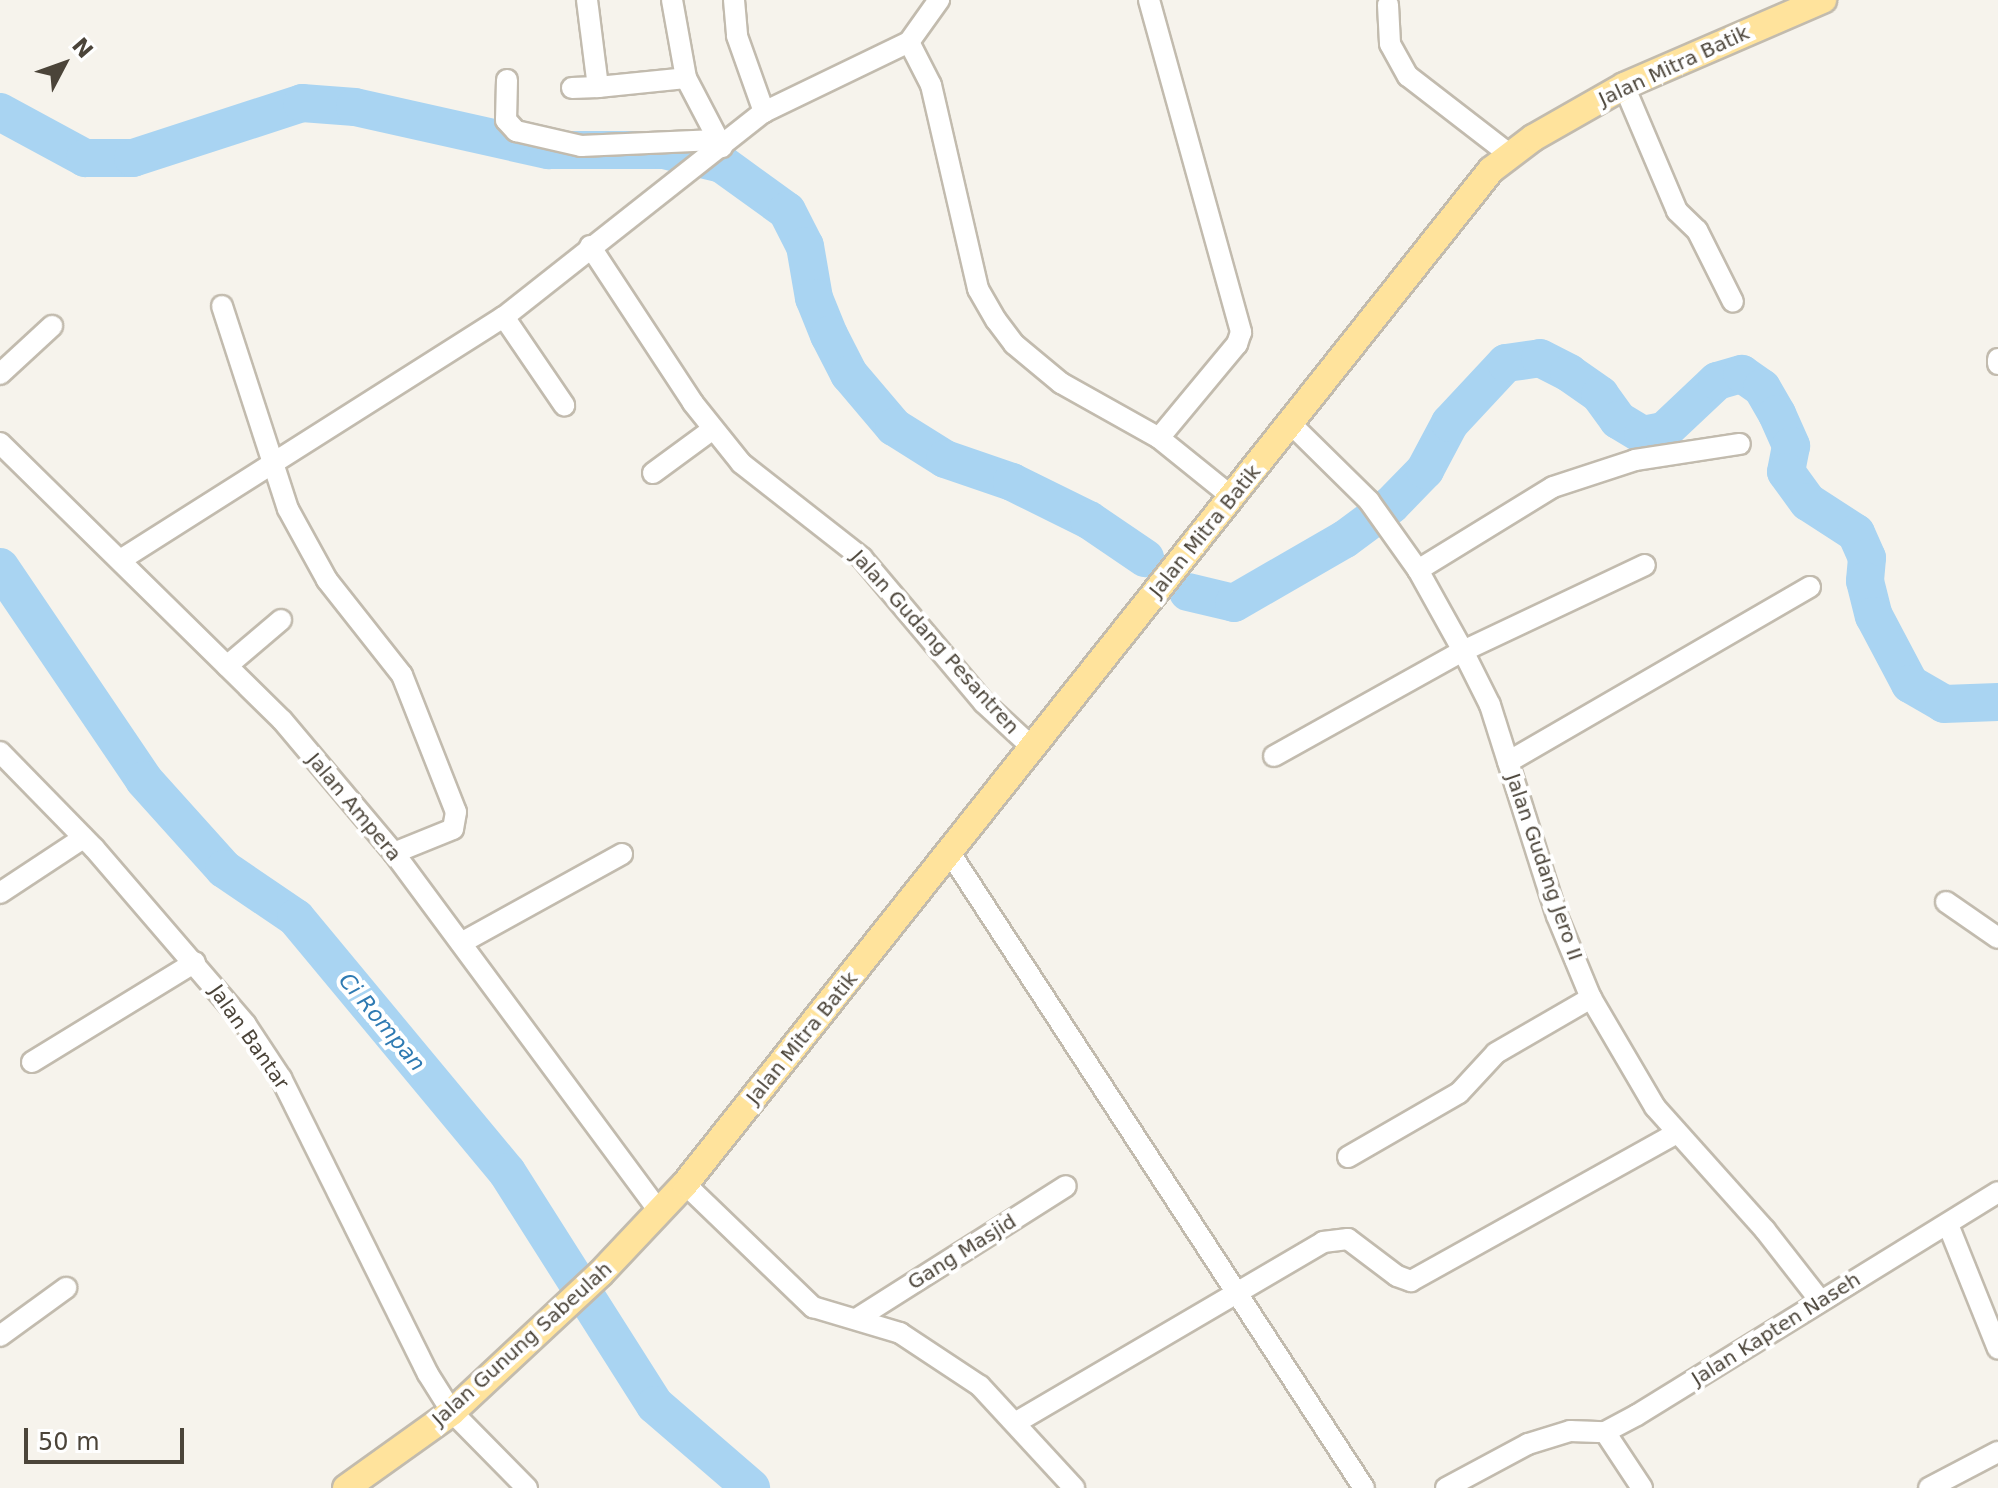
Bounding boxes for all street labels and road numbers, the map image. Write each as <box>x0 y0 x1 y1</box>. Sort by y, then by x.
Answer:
street label: Jalan Mitra Batik <box>1595 21 1753 111</box>
street label: Jalan Mitra Batik <box>1144 460 1266 602</box>
street label: Jalan Gudang Pesantren <box>846 545 1024 739</box>
street label: Jalan Ampera <box>302 748 406 866</box>
street label: Jalan Gudang Jero II <box>1501 770 1587 964</box>
street label: Jalan Mitra Batik <box>741 967 863 1109</box>
street label: Jalan Bantar <box>204 980 294 1094</box>
street label: Gang Masjid <box>903 1209 1021 1295</box>
street label: Jalan Gunung Sabeulah <box>427 1257 617 1431</box>
street label: Jalan Kapten Naseh <box>1687 1267 1865 1391</box>

